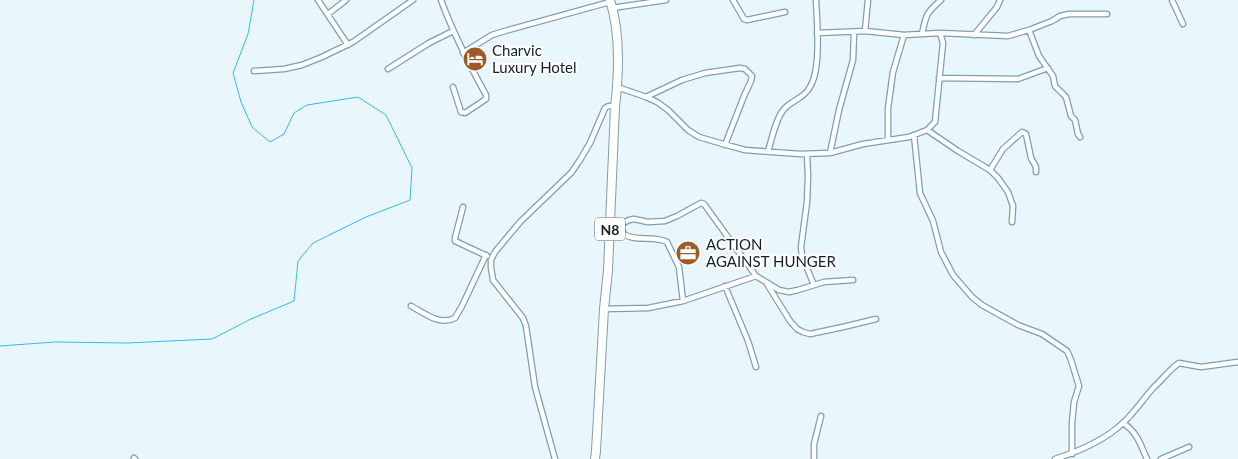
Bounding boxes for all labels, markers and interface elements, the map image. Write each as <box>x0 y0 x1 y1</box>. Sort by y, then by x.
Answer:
place label: Charvic Luxury Hotel <box>492 41 577 76</box>
hotel icon: Charvic Luxury Hotel <box>462 46 488 72</box>
road number: N8 <box>595 218 625 240</box>
place label: ACTION AGAINST HUNGER <box>706 235 836 270</box>
office icon: ACTION AGAINST HUNGER <box>675 240 701 266</box>

